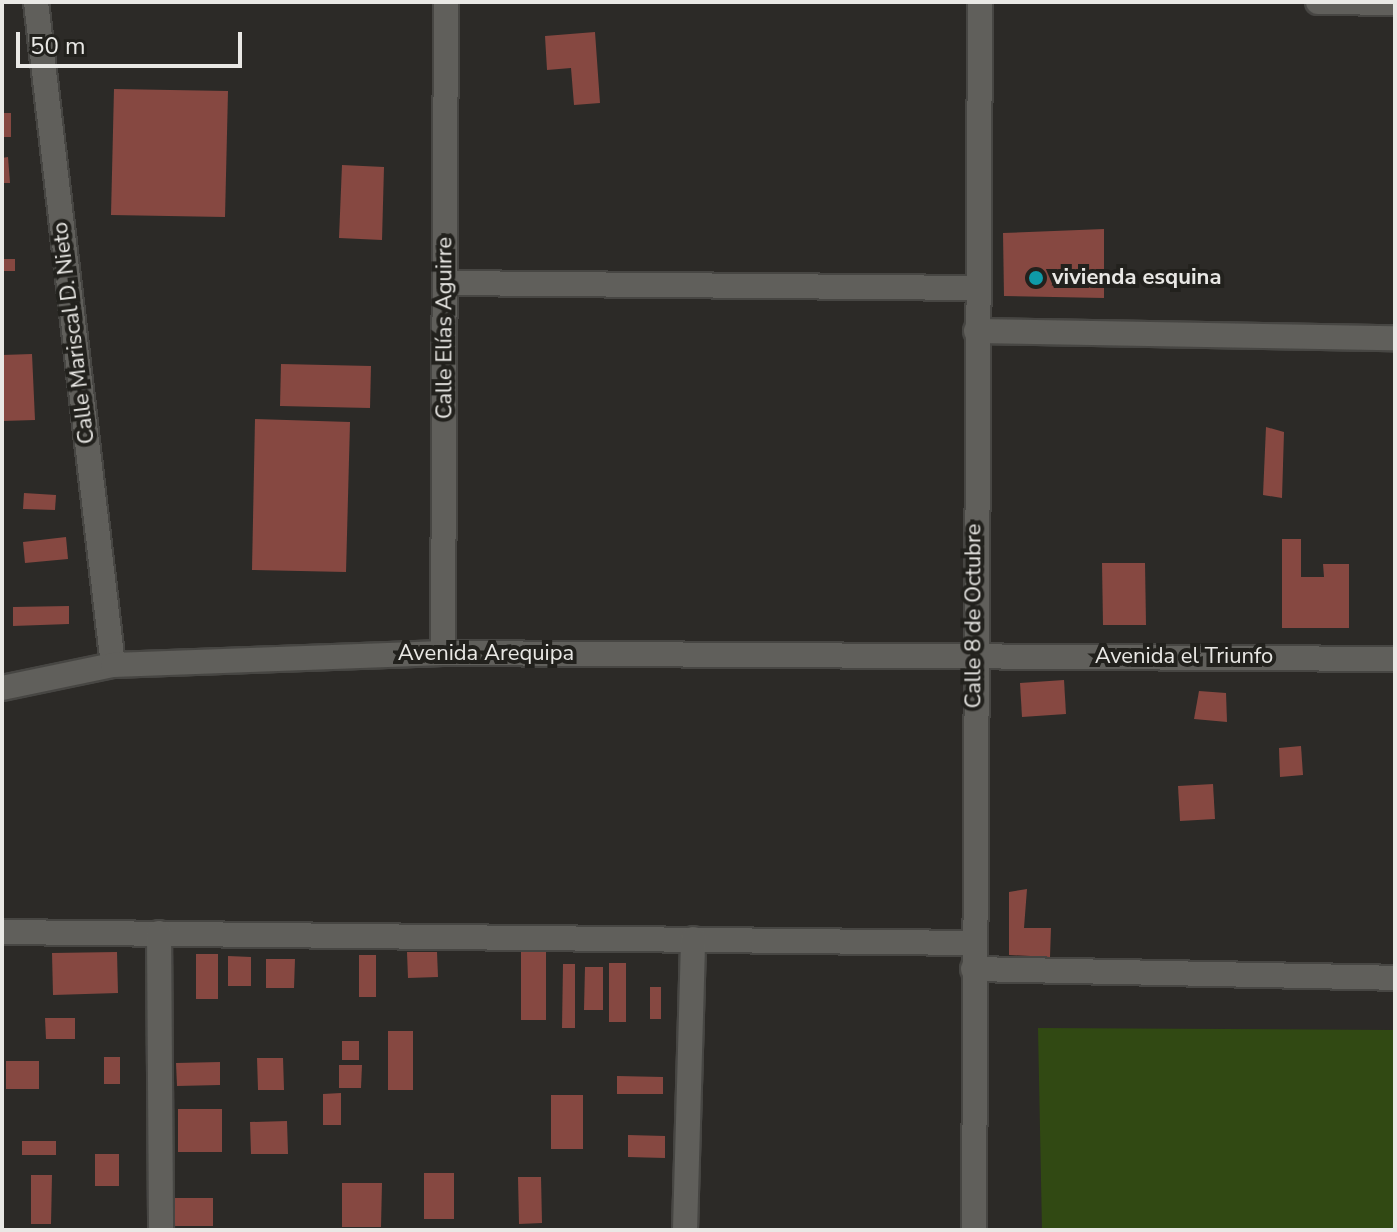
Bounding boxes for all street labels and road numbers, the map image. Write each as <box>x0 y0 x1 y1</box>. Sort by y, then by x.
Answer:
street label: Calle Mariscal D. Nieto <box>47 221 101 445</box>
street label: Calle Elías Aguirre <box>432 237 458 419</box>
street label: Calle 8 de Octubre <box>961 524 987 708</box>
street label: Avenida Arequipa <box>398 641 574 667</box>
street label: Avenida el Triunfo <box>1095 644 1273 670</box>

